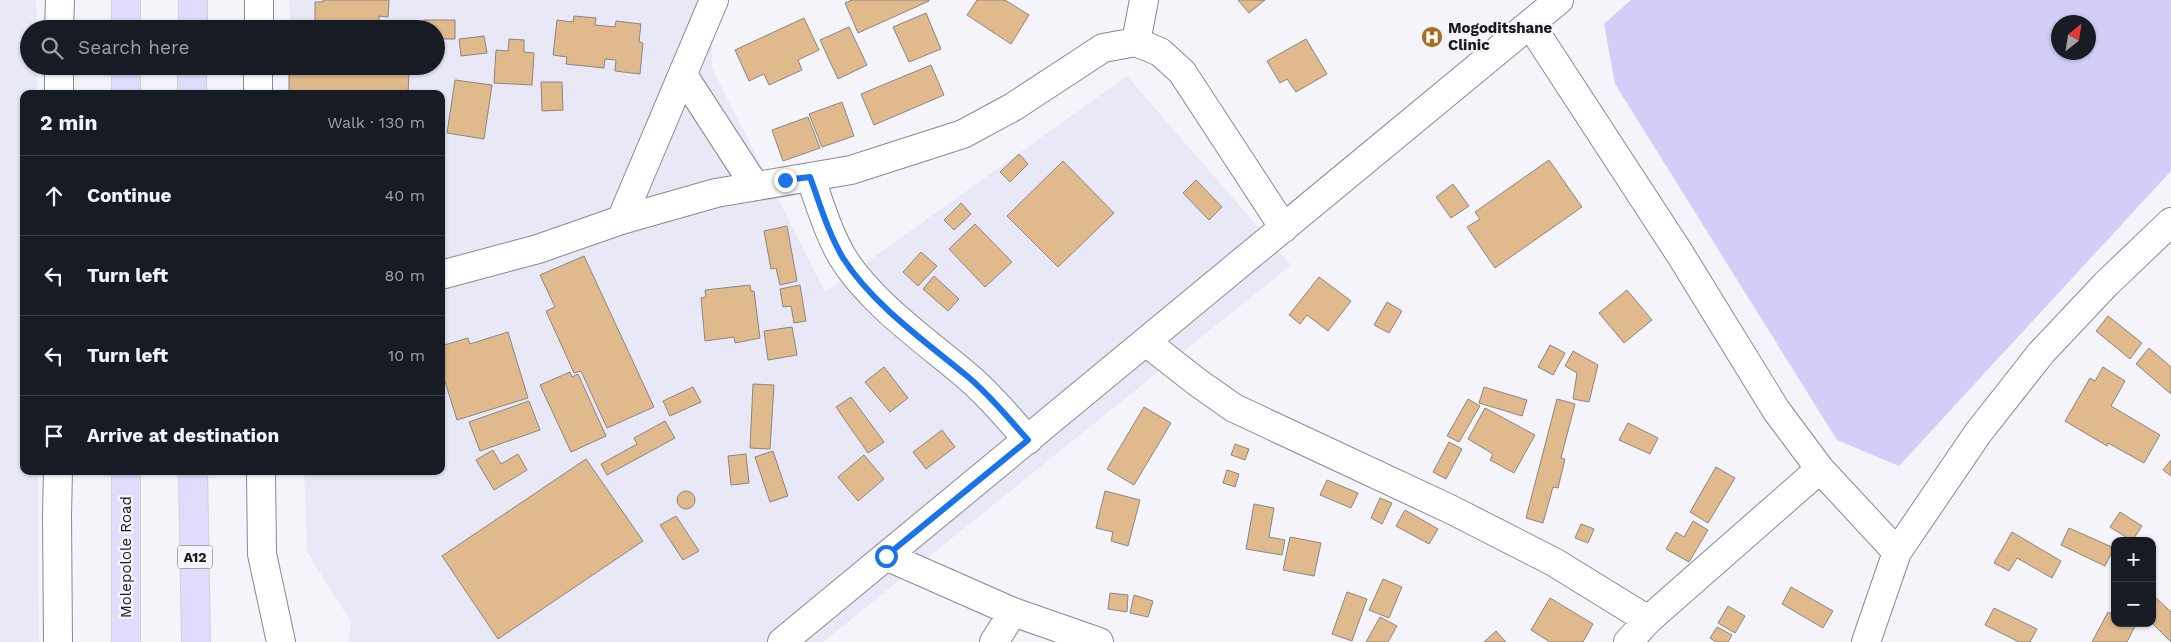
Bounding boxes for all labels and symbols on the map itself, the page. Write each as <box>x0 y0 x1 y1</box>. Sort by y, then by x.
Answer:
north arrow <box>2051 15 2096 60</box>
place label: Mogoditshane Clinic <box>1448 19 1552 54</box>
hospital icon: Mogoditshane Clinic <box>1420 25 1444 49</box>
route end <box>774 169 797 192</box>
street label: Molepolole Road <box>117 496 135 618</box>
route start <box>875 545 898 568</box>
road number: A12 <box>178 546 212 568</box>

